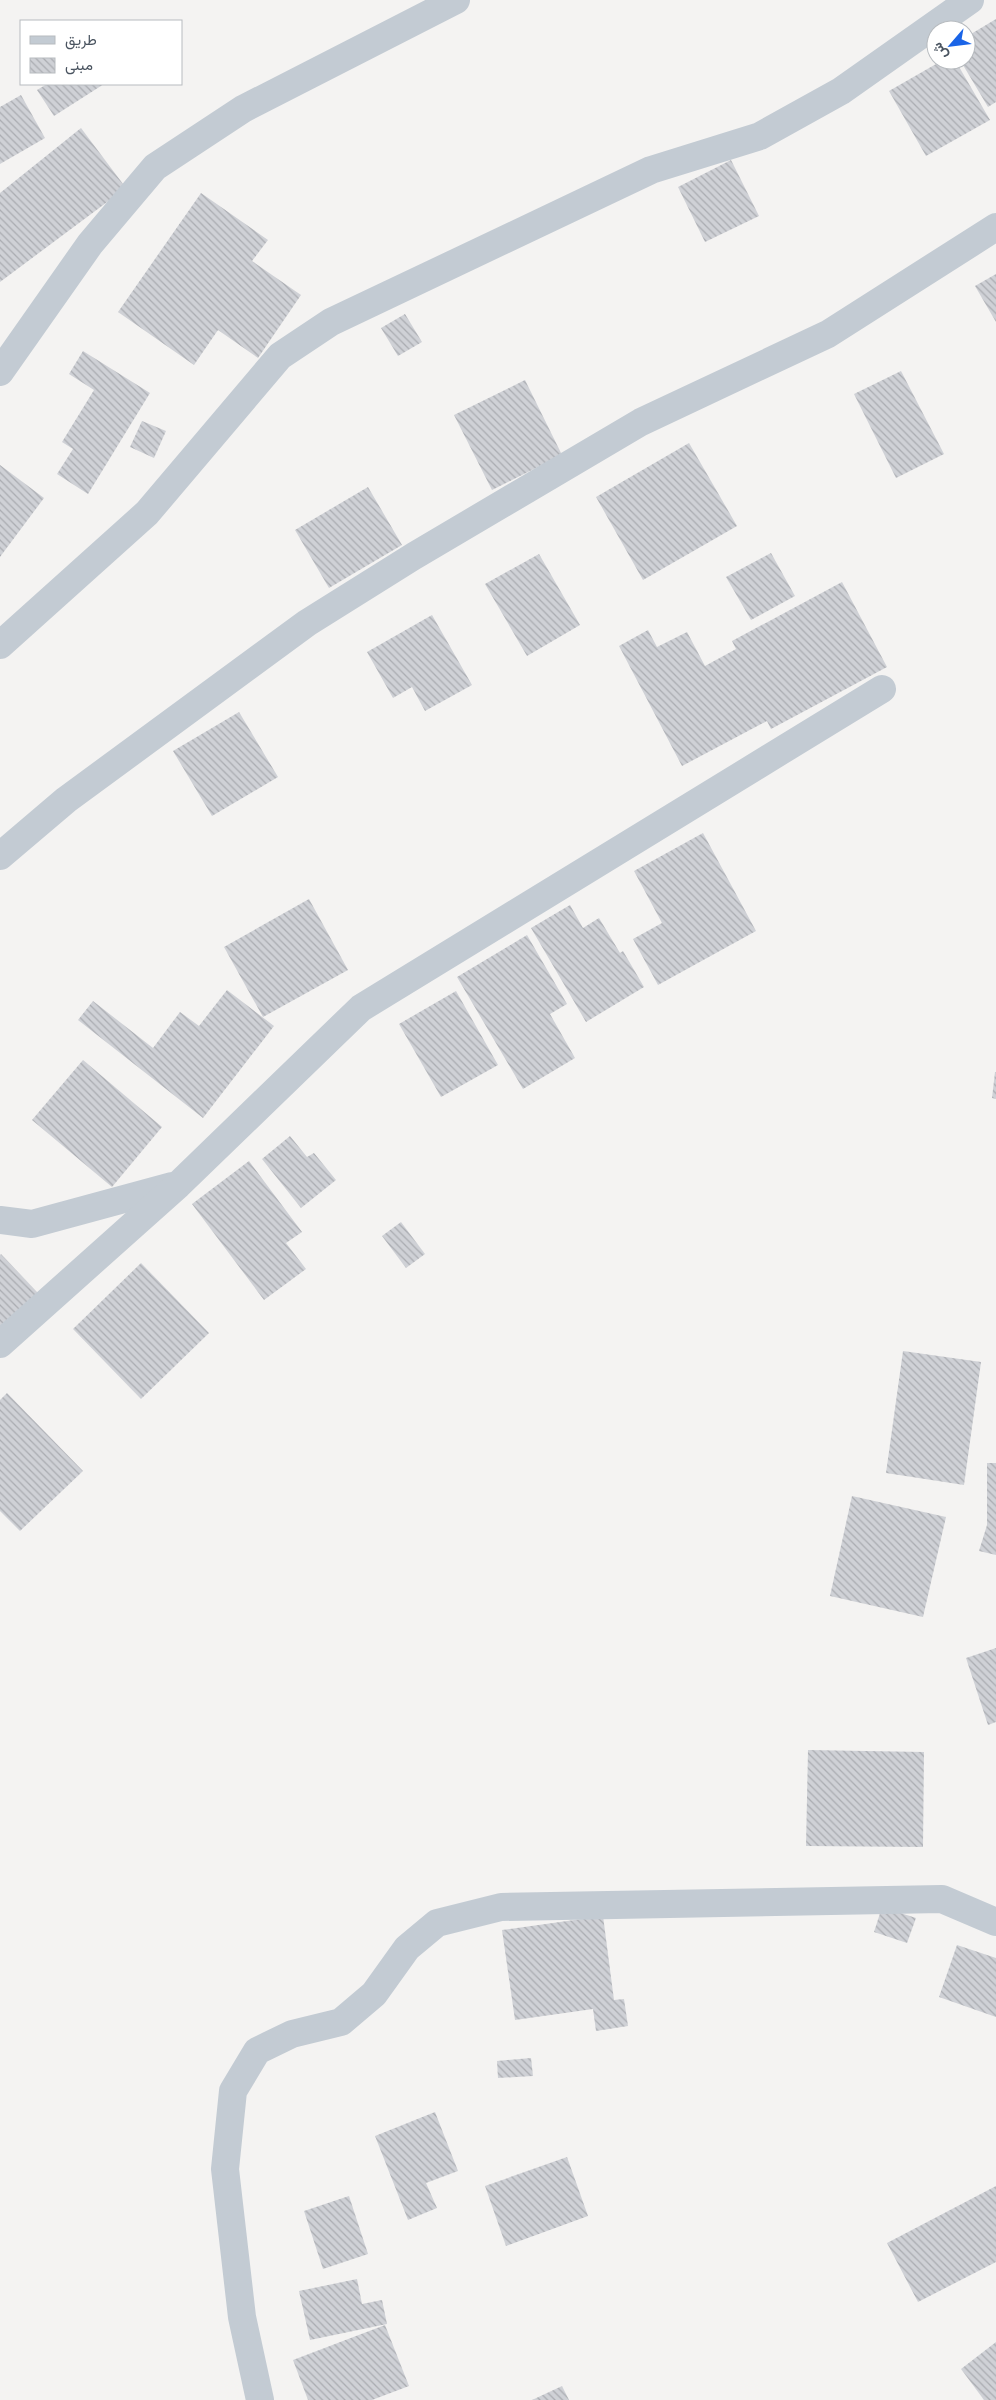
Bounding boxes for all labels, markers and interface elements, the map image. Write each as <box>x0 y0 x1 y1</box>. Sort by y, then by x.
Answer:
legend <box>20 20 182 85</box>
north arrow <box>926 20 976 70</box>
text: طريق <box>65 29 97 50</box>
text: ش <box>927 39 952 63</box>
text: مبنى <box>65 54 93 75</box>

